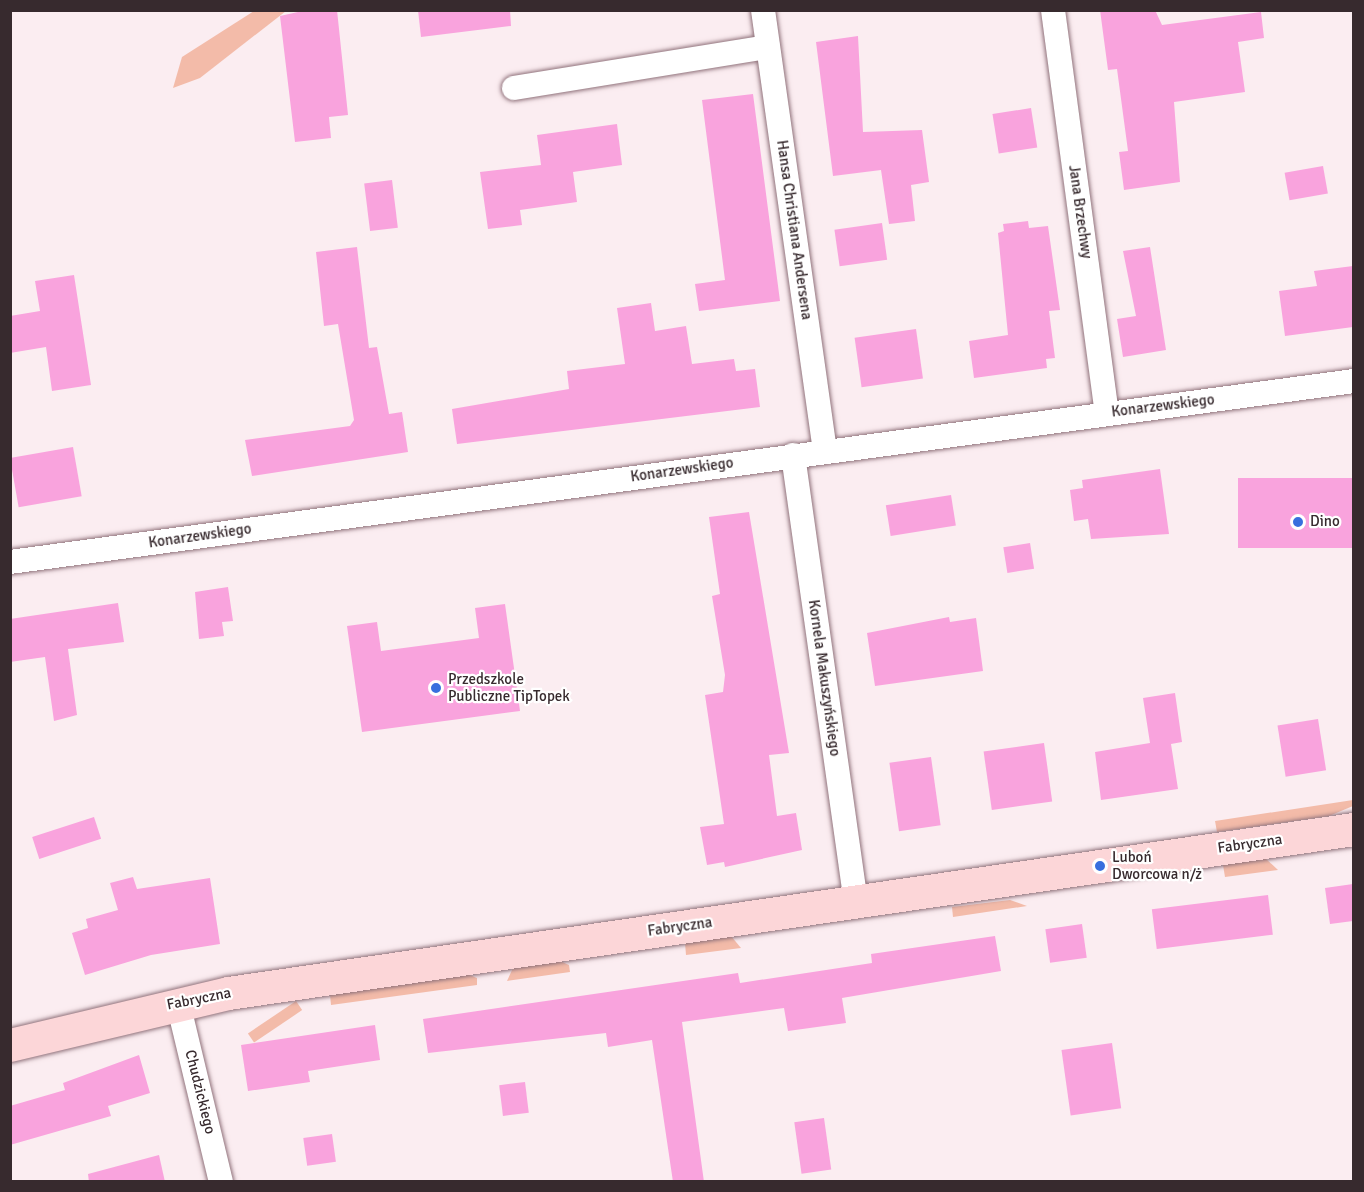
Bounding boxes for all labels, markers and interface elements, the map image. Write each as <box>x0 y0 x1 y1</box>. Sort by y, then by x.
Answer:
street label: Hansa Christiana Andersena <box>772 139 816 321</box>
street label: Jana Brzechwy <box>1065 164 1095 260</box>
street label: Konarzewskiego <box>1110 391 1216 421</box>
street label: Konarzewskiego <box>629 454 735 486</box>
place label: Dino <box>1310 513 1340 531</box>
marker: Dino <box>1291 515 1305 529</box>
street label: Konarzewskiego <box>147 520 253 552</box>
street label: Kornela Makuszyńskiego <box>804 599 844 757</box>
place label: Przedszkole Publiczne TipTopek <box>448 670 570 705</box>
marker: Przedszkole Publiczne TipTopek <box>429 681 443 695</box>
street label: Fabryczna <box>1216 831 1284 857</box>
place label: Luboń Dworcowa n/ż <box>1112 848 1202 883</box>
marker: Luboń Dworcowa n/ż <box>1093 859 1107 873</box>
street label: Fabryczna <box>646 914 714 940</box>
street label: Fabryczna <box>165 984 233 1014</box>
street label: Chudzickiego <box>181 1048 219 1136</box>

